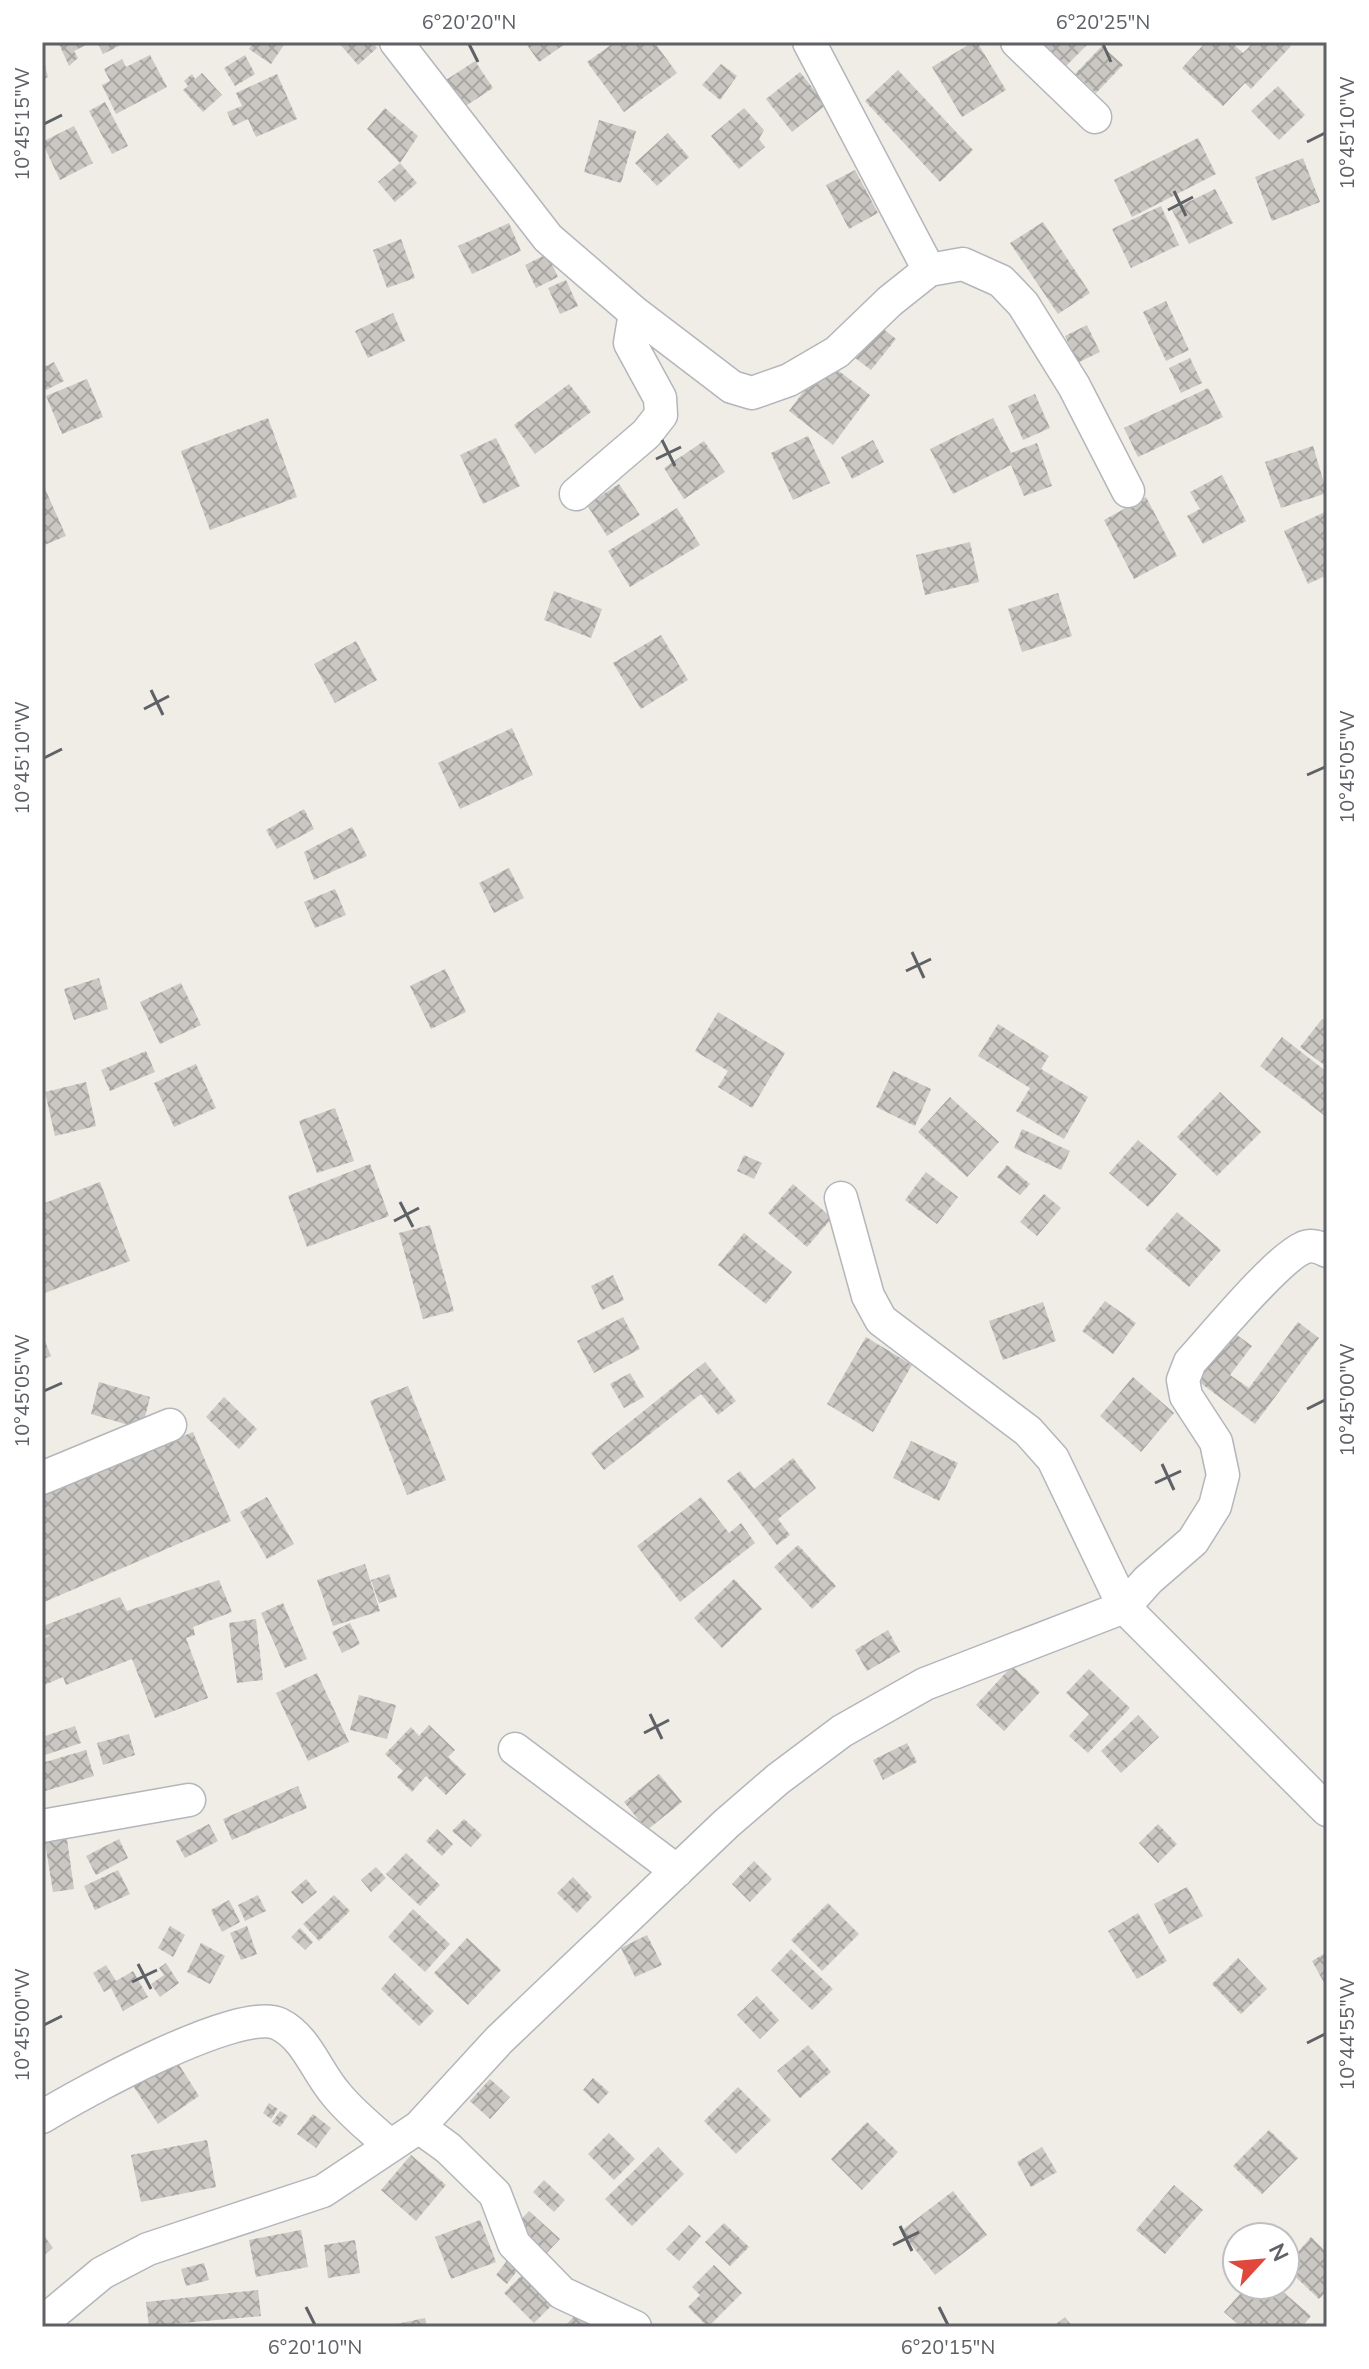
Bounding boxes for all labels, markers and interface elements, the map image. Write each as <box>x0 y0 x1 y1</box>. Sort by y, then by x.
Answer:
text: 6°20'20"N <box>422 9 516 36</box>
text: 6°20'25"N <box>1056 9 1150 36</box>
text: 10°45'15"W <box>9 67 36 181</box>
text: 10°45'10"W <box>1334 76 1361 190</box>
text: 10°45'10"W <box>9 701 36 815</box>
text: 10°45'05"W <box>1334 710 1361 824</box>
text: 10°45'05"W <box>9 1334 36 1448</box>
text: 10°45'00"W <box>1334 1343 1361 1457</box>
text: 10°45'00"W <box>9 1968 36 2082</box>
text: 10°44'55"W <box>1334 1977 1361 2091</box>
north arrow <box>1221 2221 1301 2301</box>
text: N <box>1261 2239 1295 2267</box>
text: 6°20'10"N <box>268 2334 362 2361</box>
text: 6°20'15"N <box>901 2334 995 2361</box>

